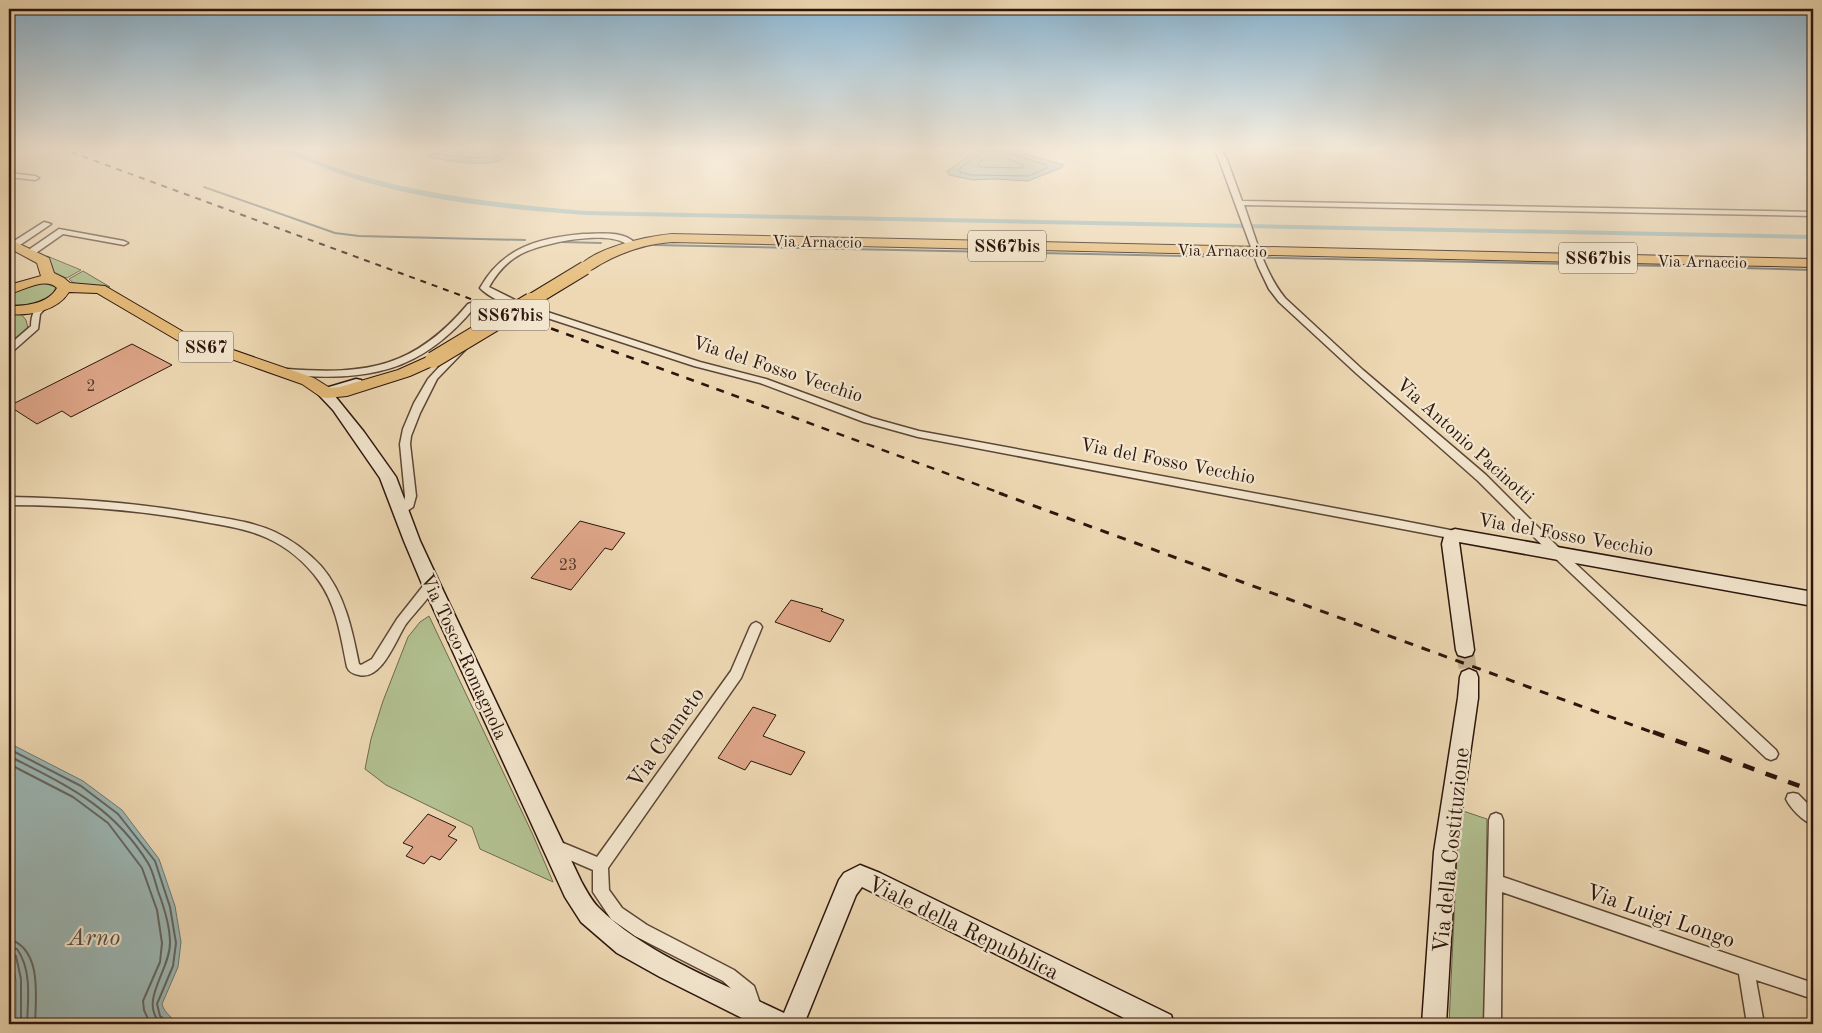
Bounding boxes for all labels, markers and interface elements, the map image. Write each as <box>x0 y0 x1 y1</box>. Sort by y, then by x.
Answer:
road number: SS67bis <box>968 230 1046 262</box>
street label: Via Arnaccio <box>772 234 862 252</box>
road number: SS67bis <box>1559 242 1637 274</box>
street label: Via Arnaccio <box>1177 243 1267 261</box>
street label: Via Arnaccio <box>1657 254 1747 272</box>
road number: SS67bis <box>471 300 549 330</box>
road number: SS67 <box>178 332 234 362</box>
street label: Via del Fosso Vecchio <box>690 334 865 407</box>
street label: Via Antonio Pacinotti <box>1392 375 1537 508</box>
house number: 2 <box>86 379 96 395</box>
street label: Via del Fosso Vecchio <box>1078 436 1257 489</box>
street label: Via del Fosso Vecchio <box>1476 512 1655 561</box>
house number: 23 <box>559 558 577 574</box>
street label: Via Tosco-Romagnola <box>416 571 510 743</box>
street label: Via Canneto <box>624 684 709 792</box>
street label: Via della Costituzione <box>1430 746 1474 954</box>
street label: Viale della Repubblica <box>864 873 1062 985</box>
street label: Via Luigi Longo <box>1583 881 1738 953</box>
water label: Arno <box>66 927 120 951</box>

